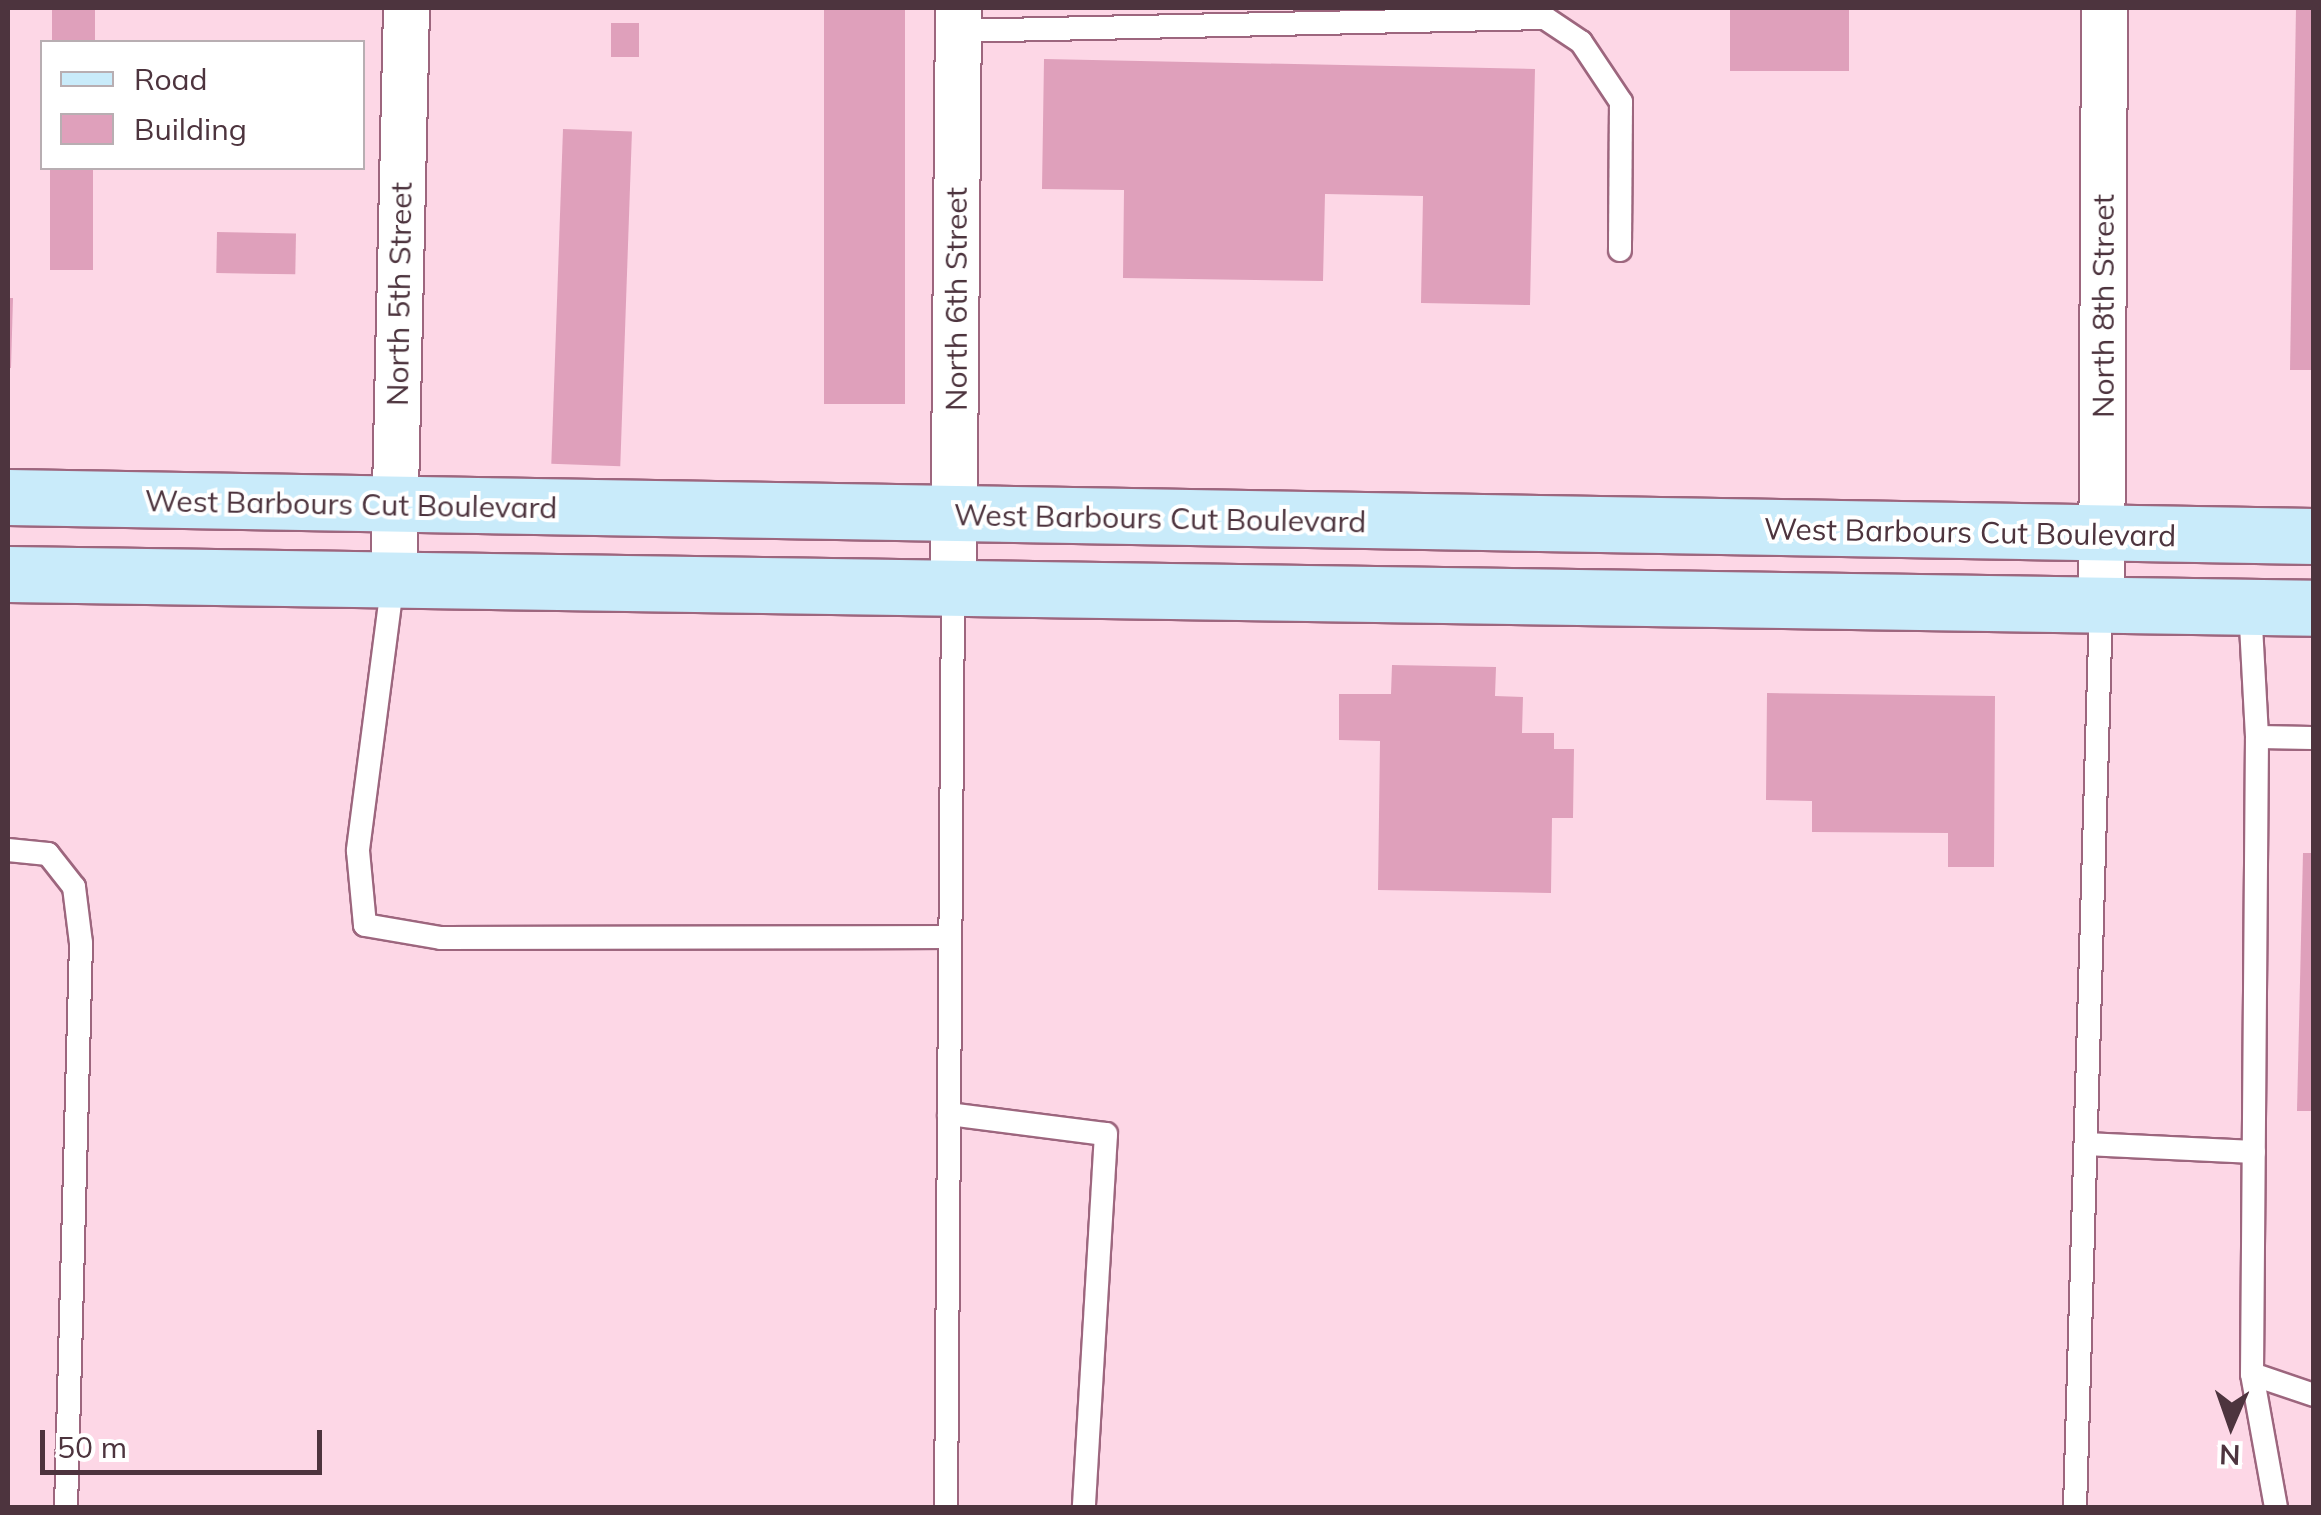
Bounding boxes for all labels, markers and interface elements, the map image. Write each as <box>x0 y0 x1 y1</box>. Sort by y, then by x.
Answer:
legend <box>40 40 365 170</box>
text: Road <box>134 60 208 98</box>
text: Building <box>134 110 247 148</box>
street label: North 5th Street <box>379 182 419 406</box>
street label: North 6th Street <box>938 187 974 411</box>
street label: North 8th Street <box>2085 194 2121 418</box>
street label: West Barbours Cut Boulevard <box>145 482 557 526</box>
street label: West Barbours Cut Boulevard <box>954 496 1366 540</box>
street label: West Barbours Cut Boulevard <box>1764 510 2176 554</box>
north arrow <box>2181 1375 2281 1475</box>
scale bar <box>45 1410 328 1472</box>
text: 50 m <box>57 1428 127 1466</box>
text: N <box>2219 1438 2241 1473</box>

